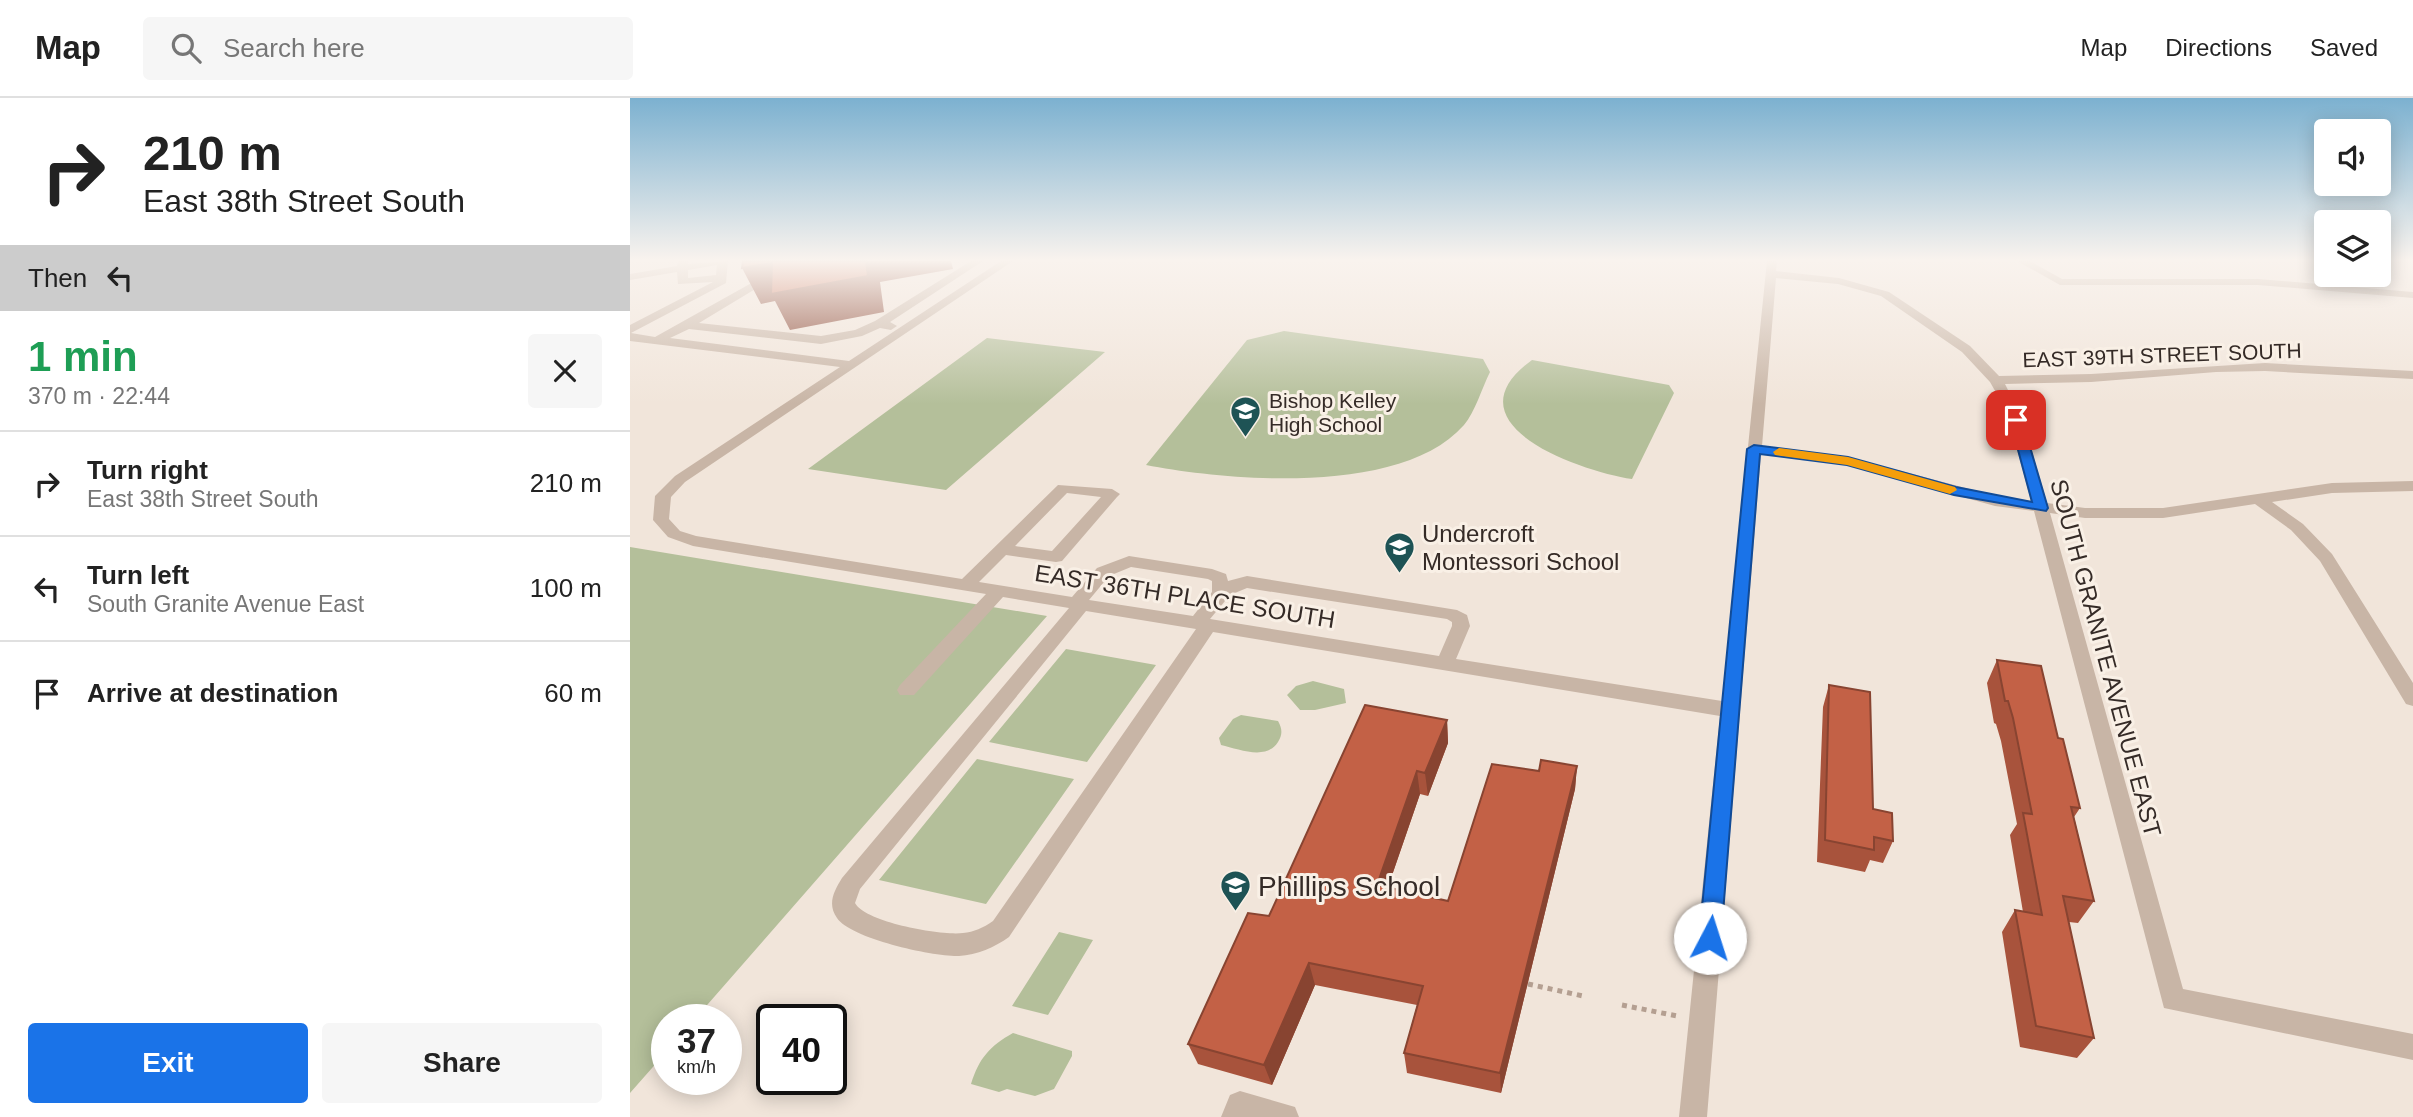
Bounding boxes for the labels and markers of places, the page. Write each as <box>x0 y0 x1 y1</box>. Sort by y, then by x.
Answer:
place label: Bishop Kelley High School <box>1269 389 1397 436</box>
pin <box>1986 390 2046 450</box>
school or university icon: Bishop Kelley High School <box>1229 395 1263 439</box>
place label: Undercroft Montessori School <box>1422 520 1619 575</box>
school or university icon: Undercroft Montessori School <box>1382 530 1416 574</box>
school or university icon: Phillips School <box>1218 869 1252 913</box>
place label: Phillips School <box>1258 871 1440 902</box>

